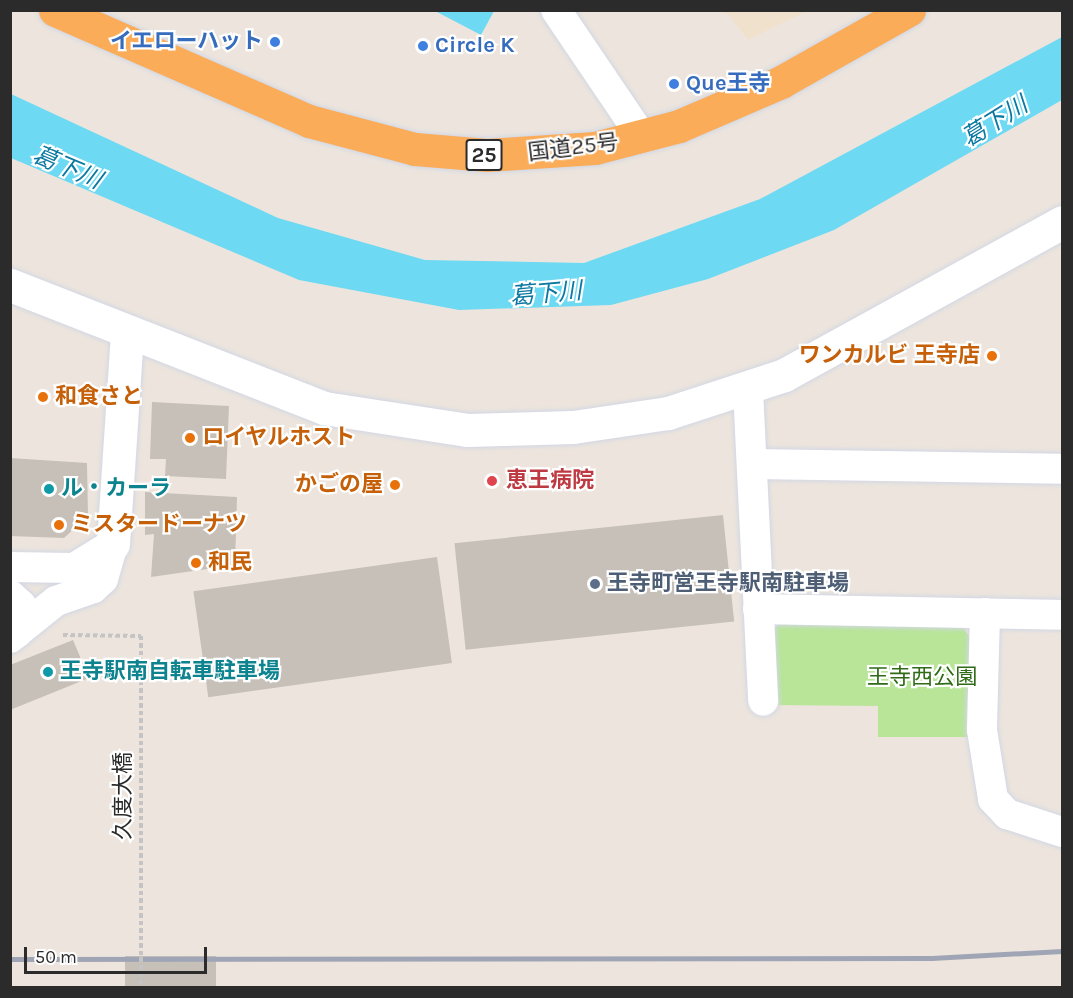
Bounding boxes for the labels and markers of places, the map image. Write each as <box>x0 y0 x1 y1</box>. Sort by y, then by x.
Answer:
place label: イエローハット <box>109 29 263 55</box>
place label: Circle K <box>435 33 515 59</box>
marker: イエローハット <box>268 35 282 49</box>
marker: Circle K <box>416 39 430 53</box>
place label: Que王寺 <box>686 71 771 97</box>
marker: Que王寺 <box>667 77 681 91</box>
place label: ワンカルビ 王寺店 <box>798 343 980 369</box>
marker: ワンカルビ 王寺店 <box>985 349 999 363</box>
place label: 和食さと <box>55 384 143 410</box>
marker: 和食さと <box>36 390 50 404</box>
place label: ロイヤルホスト <box>202 425 356 451</box>
marker: ロイヤルホスト <box>183 431 197 445</box>
place label: 恵王病院 <box>506 468 594 494</box>
place label: かごの屋 <box>295 472 383 498</box>
marker: 恵王病院 <box>483 472 501 490</box>
place label: ル・カーラ <box>61 476 171 502</box>
marker: かごの屋 <box>388 478 402 492</box>
marker: ル・カーラ <box>42 482 56 496</box>
place label: ミスタードーナツ <box>71 512 247 538</box>
marker: ミスタードーナツ <box>52 518 66 532</box>
place label: 和民 <box>208 550 252 576</box>
marker: 和民 <box>189 556 203 570</box>
place label: 王寺町営王寺駅南駐車場 <box>607 571 849 597</box>
marker: 王寺町営王寺駅南駐車場 <box>588 577 602 591</box>
place label: 王寺駅南自転車駐車場 <box>60 659 280 685</box>
marker: 王寺駅南自転車駐車場 <box>41 665 55 679</box>

